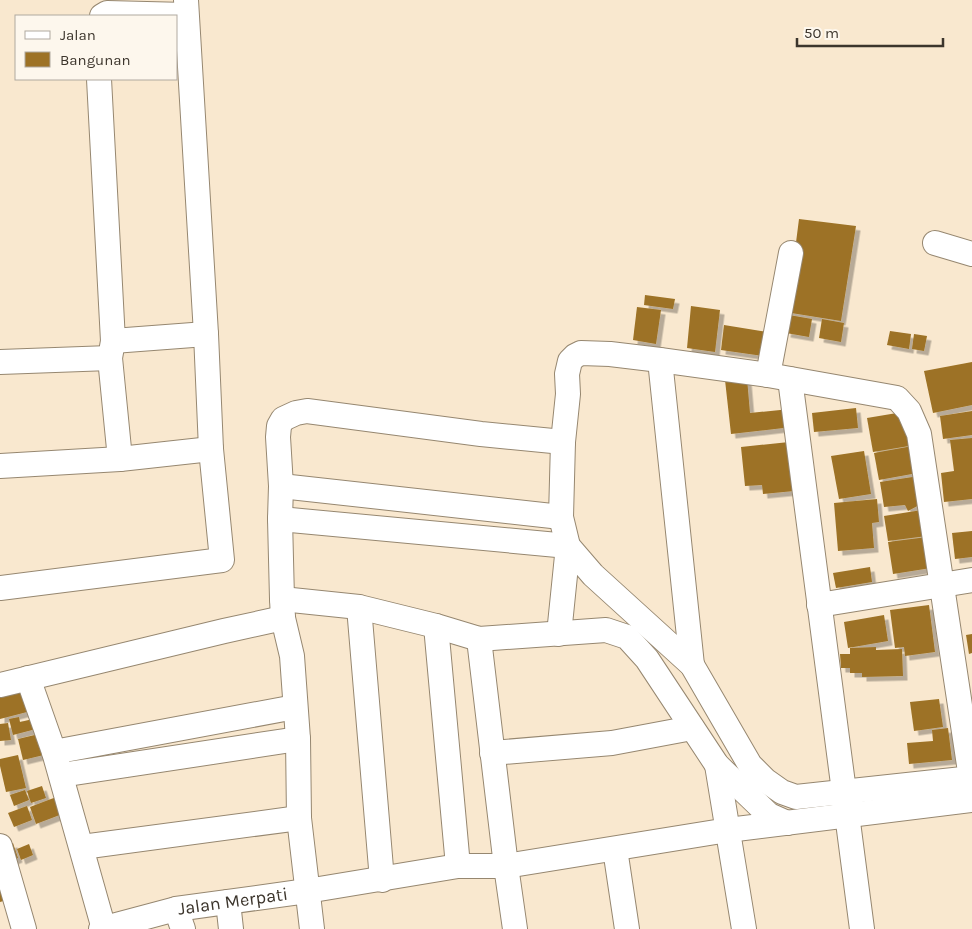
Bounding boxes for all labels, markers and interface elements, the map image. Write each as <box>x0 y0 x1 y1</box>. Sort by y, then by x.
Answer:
legend <box>15 15 178 80</box>
scale bar <box>797 15 943 47</box>
text: 50 m <box>804 24 839 42</box>
text: Jalan <box>60 26 96 44</box>
text: Bangunan <box>60 51 131 69</box>
street label: Jalan Merpati <box>176 883 289 920</box>

